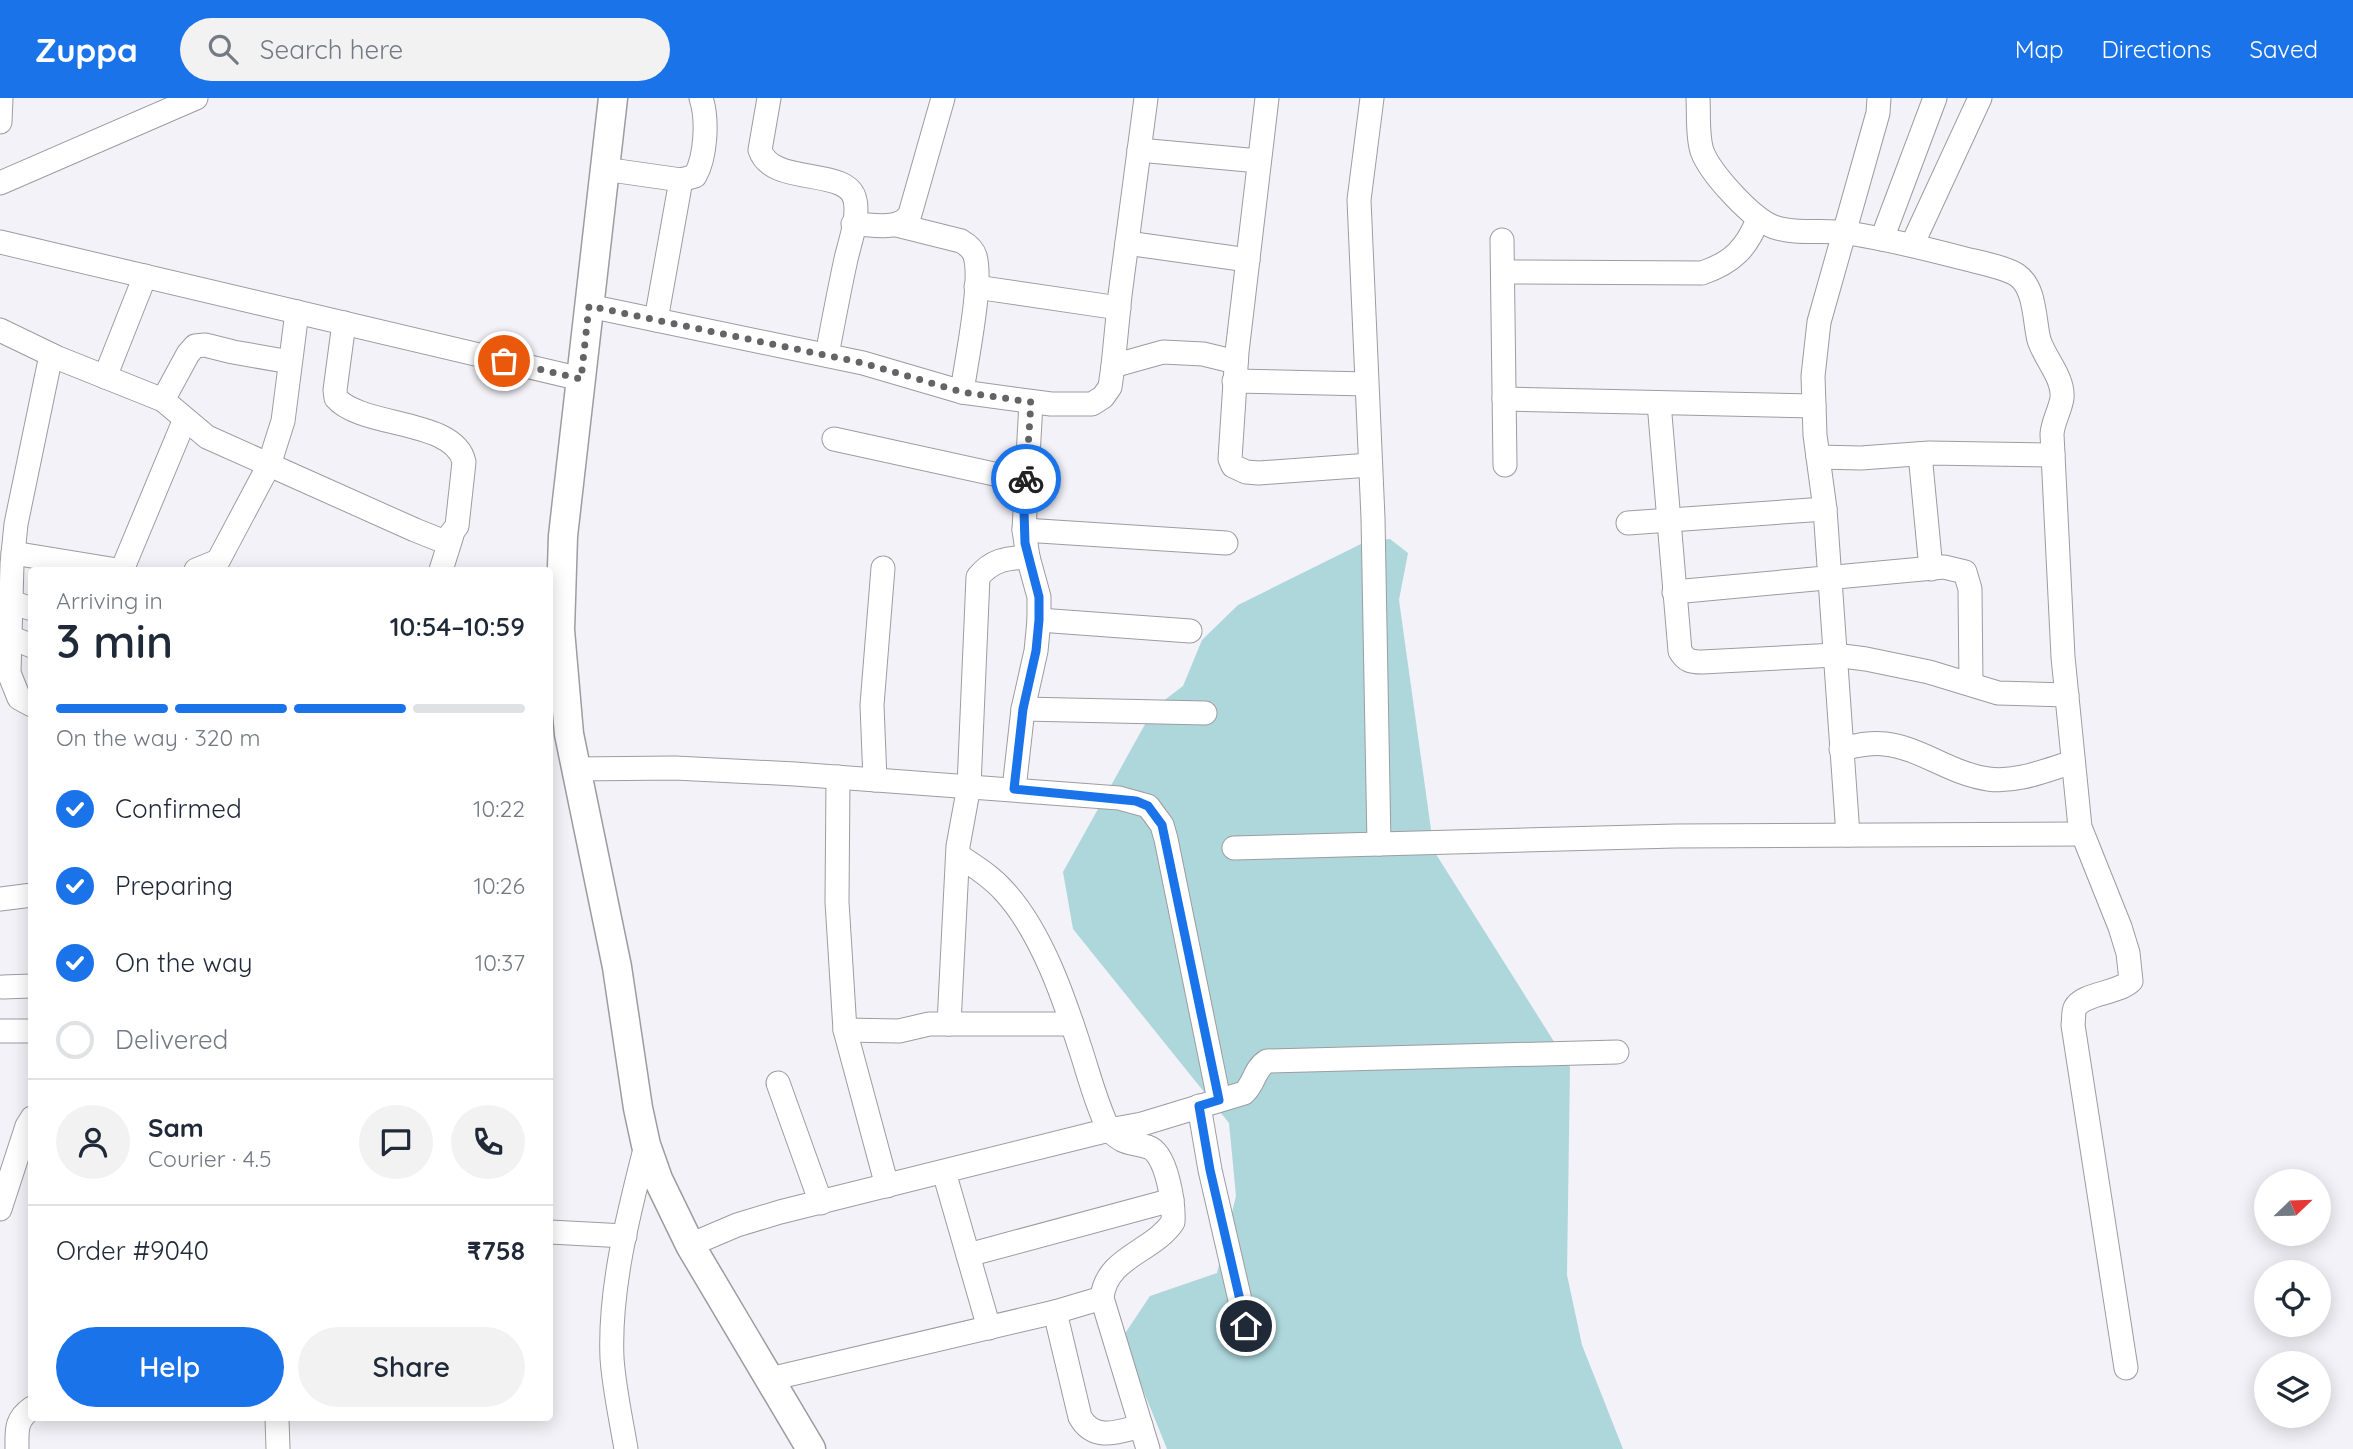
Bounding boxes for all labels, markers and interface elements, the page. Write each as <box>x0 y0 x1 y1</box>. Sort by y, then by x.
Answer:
search box <box>180 18 670 81</box>
text: Zuppa <box>35 29 138 70</box>
icon: search <box>204 30 242 68</box>
text: Search here <box>260 33 403 66</box>
text: Map <box>2015 34 2064 64</box>
text: Directions <box>2102 34 2212 64</box>
text: Saved <box>2250 34 2318 64</box>
pin <box>474 331 534 391</box>
icon: bag <box>485 342 523 380</box>
courier <box>991 444 1061 514</box>
icon: bike <box>1007 460 1045 498</box>
text: Arriving in <box>56 586 163 615</box>
text: 10:54–10:59 <box>390 610 525 643</box>
text: 3 min <box>56 612 173 670</box>
text: On the way · 320 m <box>56 723 261 752</box>
icon: check <box>56 790 94 828</box>
text: Confirmed <box>115 792 242 825</box>
text: 10:22 <box>473 794 525 823</box>
icon: check <box>56 867 94 905</box>
text: Preparing <box>115 869 233 902</box>
text: 10:26 <box>473 871 525 900</box>
icon: check <box>56 944 94 982</box>
text: On the way <box>115 946 253 979</box>
text: 10:37 <box>475 948 525 977</box>
text: Delivered <box>115 1023 228 1056</box>
button: person <box>56 1105 130 1179</box>
button: chat <box>359 1105 433 1179</box>
button: phone <box>451 1105 525 1179</box>
text: Sam <box>148 1111 204 1144</box>
text: Courier · 4.5 <box>148 1144 272 1173</box>
north arrow <box>2254 1169 2331 1246</box>
map controls <box>2254 1169 2331 1428</box>
text: Order #9040 <box>56 1234 209 1267</box>
text: ₹758 <box>467 1234 525 1267</box>
button: locate <box>2254 1260 2331 1337</box>
pin <box>1216 1296 1276 1356</box>
icon: home <box>1227 1307 1265 1345</box>
button: Help <box>56 1327 284 1407</box>
button: Share <box>298 1327 525 1407</box>
button: layers <box>2254 1351 2331 1428</box>

